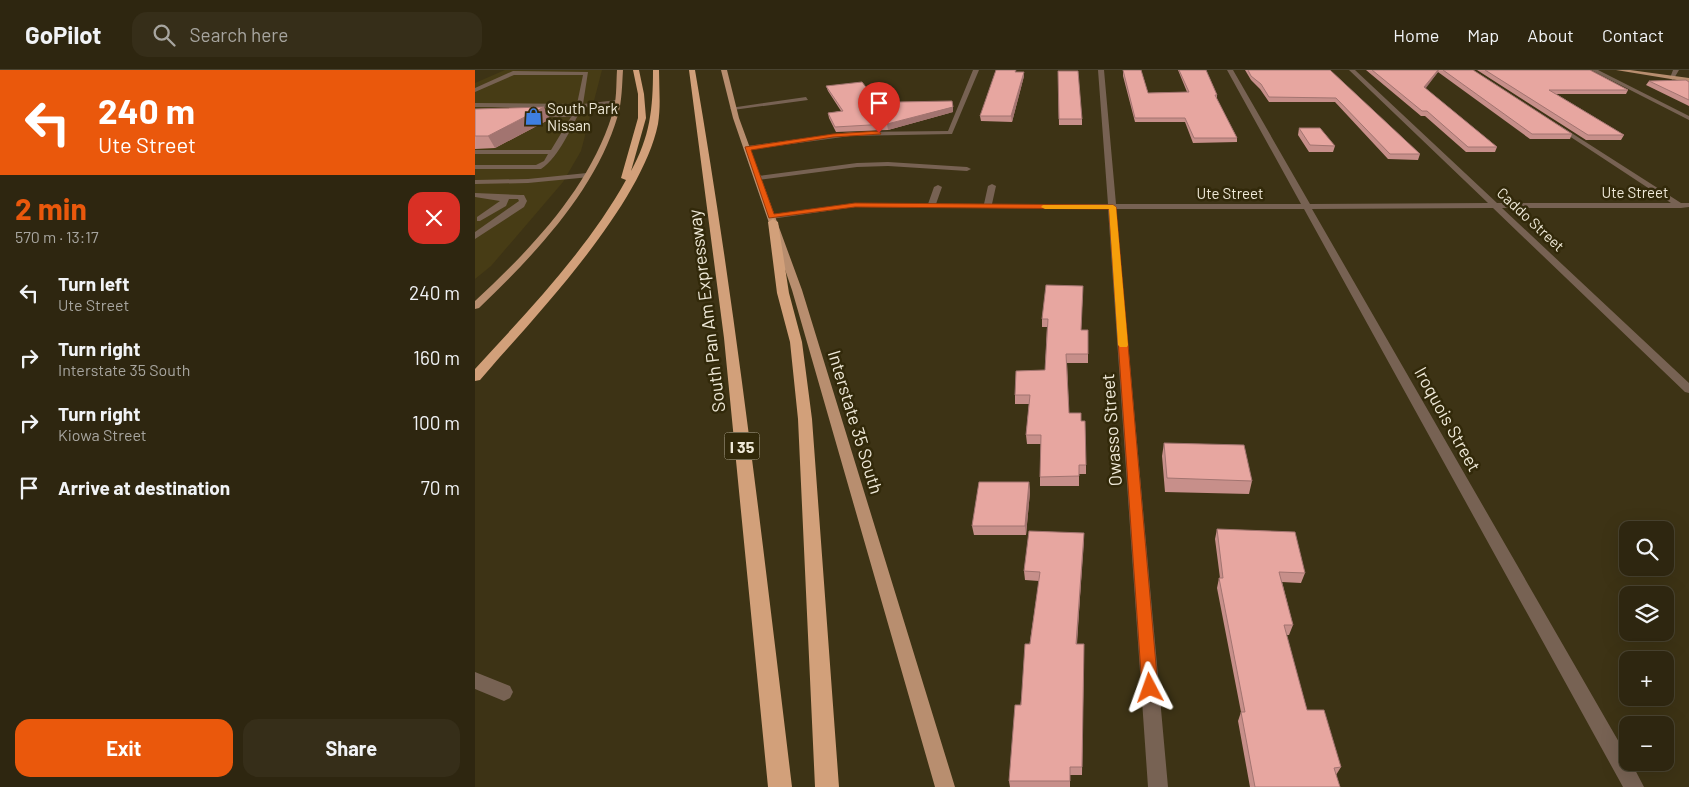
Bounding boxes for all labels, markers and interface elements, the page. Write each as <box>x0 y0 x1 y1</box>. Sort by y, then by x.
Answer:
search box <box>132 12 482 57</box>
text: GoPilot <box>25 20 102 49</box>
icon: search <box>150 21 178 49</box>
text: Search here <box>190 23 288 46</box>
text: Home <box>1393 24 1439 46</box>
text: Map <box>1467 24 1499 46</box>
text: About <box>1527 24 1574 46</box>
text: Contact <box>1602 24 1664 46</box>
pin <box>858 82 900 133</box>
text: 240 m <box>98 89 195 131</box>
icon: arrive <box>865 89 893 117</box>
icon: left <box>15 90 80 155</box>
place label: South Park Nissan <box>547 99 618 134</box>
shop icon: South Park Nissan <box>523 107 543 127</box>
text: Ute Street <box>98 131 196 157</box>
street label: Caddo Street <box>1494 183 1568 255</box>
street label: Ute Street <box>1602 183 1668 201</box>
street label: Ute Street <box>1197 184 1263 202</box>
text: 2 min <box>15 190 87 226</box>
button: close <box>408 192 460 244</box>
street label: South Pan Am Expressway <box>683 208 729 414</box>
text: 570 m · 13:17 <box>15 227 98 246</box>
text: Turn left <box>58 272 129 295</box>
icon: left <box>15 279 43 307</box>
text: 240 m <box>409 281 460 304</box>
text: Ute Street <box>58 295 129 314</box>
text: Turn right <box>58 337 140 360</box>
icon: right <box>15 344 43 372</box>
text: 160 m <box>413 346 460 369</box>
street label: Interstate 35 South <box>824 348 888 496</box>
text: Interstate 35 South <box>58 360 190 379</box>
street label: Iroquois Street <box>1410 363 1486 475</box>
street label: Owasso Street <box>1096 373 1126 487</box>
text: Turn right <box>58 402 140 425</box>
icon: right <box>15 409 43 437</box>
text: 100 m <box>412 411 460 434</box>
text: Kiowa Street <box>58 425 147 444</box>
road number: I 35 <box>725 432 759 460</box>
icon: arrive <box>15 474 43 502</box>
text: Arrive at destination <box>58 476 230 499</box>
text: 70 m <box>421 476 460 499</box>
map controls <box>1619 521 1674 771</box>
button: search <box>1619 521 1674 576</box>
button: layers <box>1619 586 1674 641</box>
button: + <box>1619 651 1674 706</box>
position arrow <box>1123 661 1175 713</box>
button: − <box>1619 716 1674 771</box>
button: Exit <box>15 719 233 777</box>
button: Share <box>243 719 460 777</box>

